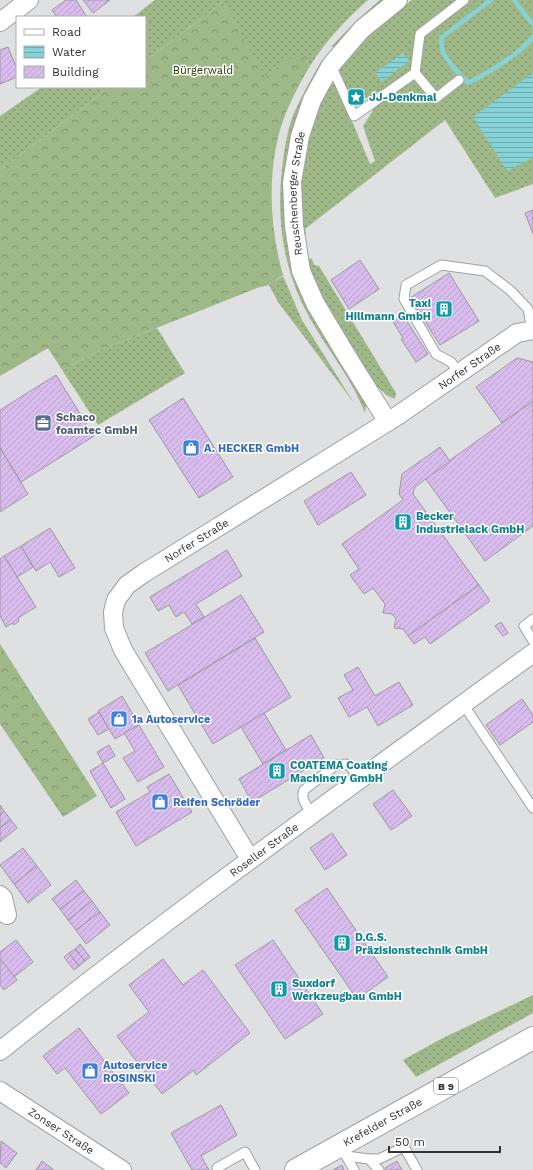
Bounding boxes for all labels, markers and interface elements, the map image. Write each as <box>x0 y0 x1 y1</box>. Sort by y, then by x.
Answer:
legend <box>16 16 146 88</box>
text: Road <box>52 25 81 39</box>
text: Water <box>52 45 87 59</box>
park label: Bürgerwald <box>173 64 233 77</box>
text: Building <box>52 65 99 79</box>
place icon: JJ-Denkmal <box>346 87 366 107</box>
place label: JJ-Denkmal <box>369 91 437 104</box>
street label: Reuschenberger Straße <box>285 129 308 256</box>
place label: Taxi Hillmann GmbH <box>346 297 431 323</box>
building icon: Taxi Hillmann GmbH <box>434 299 454 319</box>
street label: Norfer Straße <box>436 340 503 392</box>
place label: Schaco foamtec GmbH <box>56 411 138 437</box>
office icon: Schaco foamtec GmbH <box>33 413 53 433</box>
shop icon: A. HECKER GmbH <box>181 438 201 458</box>
place label: A. HECKER GmbH <box>204 442 299 455</box>
place label: Becker Industrielack GmbH <box>416 510 524 536</box>
building icon: Becker Industrielack GmbH <box>393 512 413 532</box>
street label: Norfer Straße <box>162 516 231 565</box>
shop icon: 1a Autoservice <box>109 709 129 729</box>
place label: 1a Autoservice <box>132 713 210 726</box>
place label: COATEMA Coating Machinery GmbH <box>290 759 388 785</box>
building icon: COATEMA Coating Machinery GmbH <box>267 761 287 781</box>
shop icon: Reifen Schröder <box>150 792 170 812</box>
place label: Reifen Schröder <box>173 796 261 809</box>
street label: Roseller Straße <box>227 820 301 879</box>
place label: D.G.S. Präzisionstechnik GmbH <box>355 931 488 957</box>
building icon: D.G.S. Präzisionstechnik GmbH <box>332 933 352 953</box>
place label: Suxdorf Werkzeugbau GmbH <box>292 977 402 1003</box>
building icon: Suxdorf Werkzeugbau GmbH <box>269 979 289 999</box>
place label: Autoservice ROSINSKI <box>103 1059 168 1085</box>
shop icon: Autoservice ROSINSKI <box>80 1061 100 1081</box>
road number: B 9 <box>434 1078 458 1094</box>
street label: Krefelder Straße <box>341 1095 424 1149</box>
street label: Zonser Straße <box>26 1105 97 1157</box>
scale bar <box>389 1128 500 1154</box>
text: 50 m <box>395 1135 425 1149</box>

